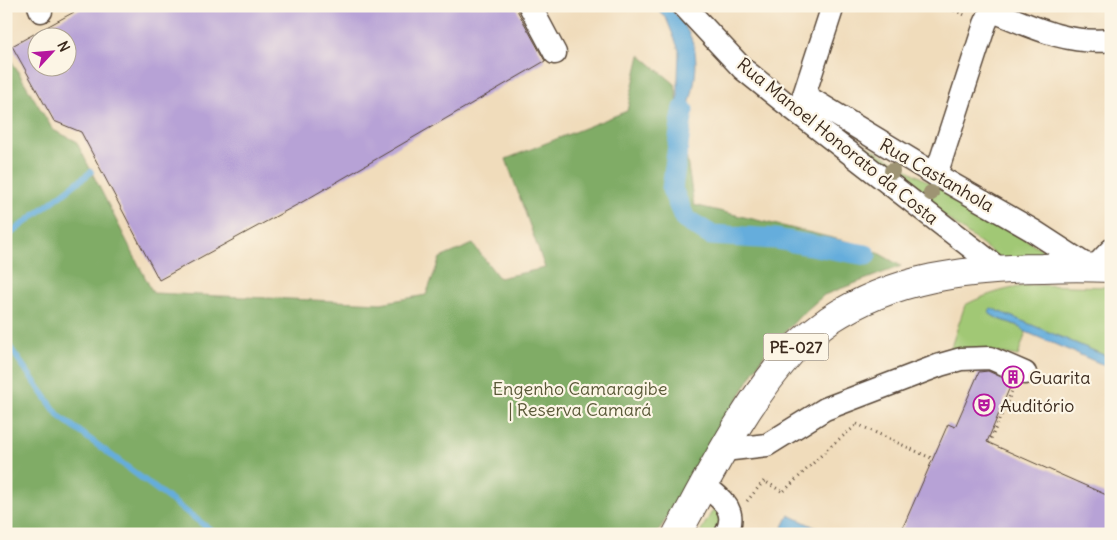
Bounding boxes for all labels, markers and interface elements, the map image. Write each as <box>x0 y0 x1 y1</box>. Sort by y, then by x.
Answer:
north arrow <box>28 28 78 78</box>
text: N <box>53 38 74 55</box>
street label: Rua Manoel Honorato da Costa <box>733 53 943 229</box>
street label: Rua Castanhola <box>876 133 998 217</box>
road number: PE-027 <box>764 334 828 361</box>
building icon: Guarita <box>1001 365 1025 389</box>
place label: Guarita <box>1029 366 1090 389</box>
park label: Engenho Camaragibe | Reserva Camará <box>493 377 667 421</box>
theatre icon: Auditório <box>972 393 996 417</box>
place label: Auditório <box>1000 394 1074 417</box>

